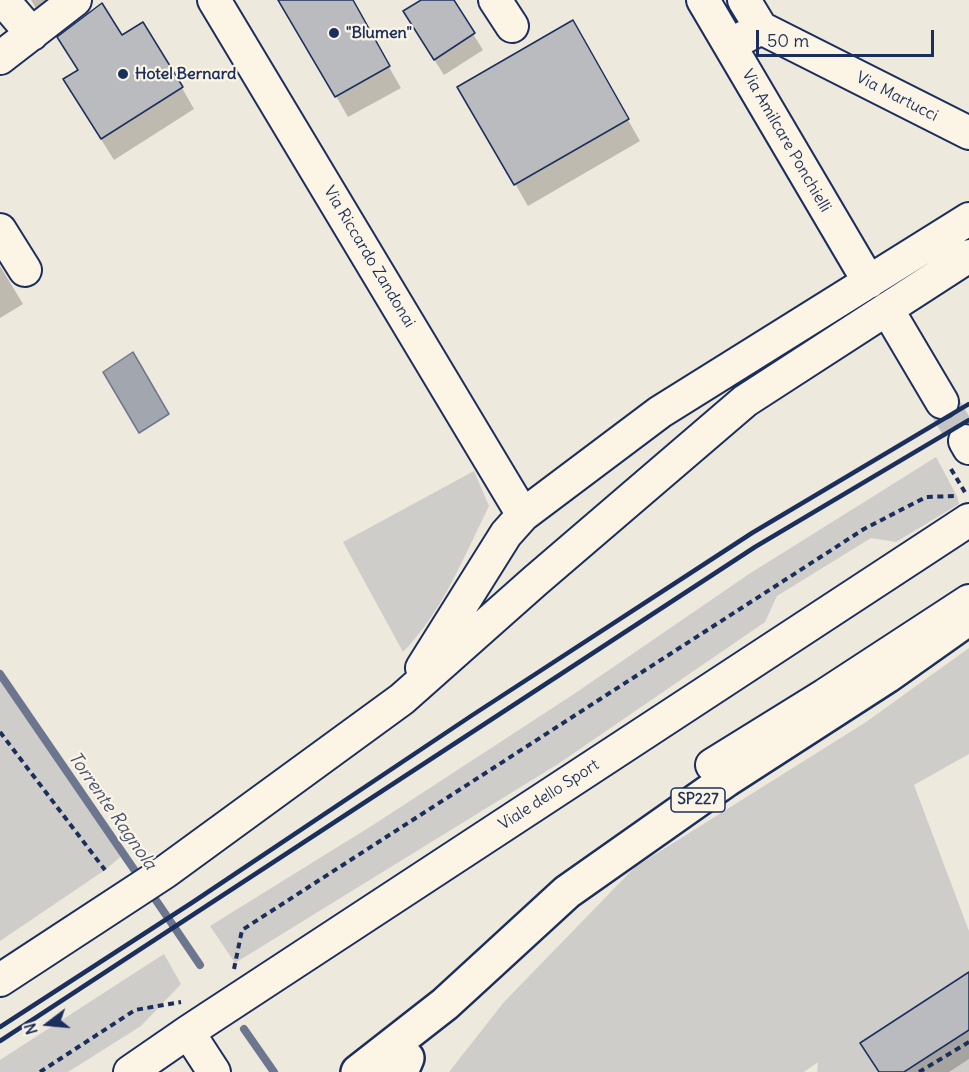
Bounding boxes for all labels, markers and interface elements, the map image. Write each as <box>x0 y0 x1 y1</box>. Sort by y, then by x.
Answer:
scale bar <box>759 18 938 56</box>
place label: "Blumen" <box>346 23 412 43</box>
marker: "Blumen" <box>327 26 341 40</box>
text: 50 m <box>767 29 809 52</box>
place label: Hotel Bernard <box>135 64 236 84</box>
street label: Via Amilcare Ponchielli <box>737 66 835 216</box>
marker: Hotel Bernard <box>116 67 130 81</box>
street label: Via Martucci <box>853 68 941 126</box>
street label: Via Riccardo Zandonai <box>319 183 419 331</box>
water label: Torrente Ragnola <box>63 748 161 874</box>
street label: Viale dello Sport <box>495 755 603 835</box>
road number: SP227 <box>671 788 725 812</box>
north arrow <box>18 994 78 1054</box>
text: N <box>20 1021 42 1037</box>

